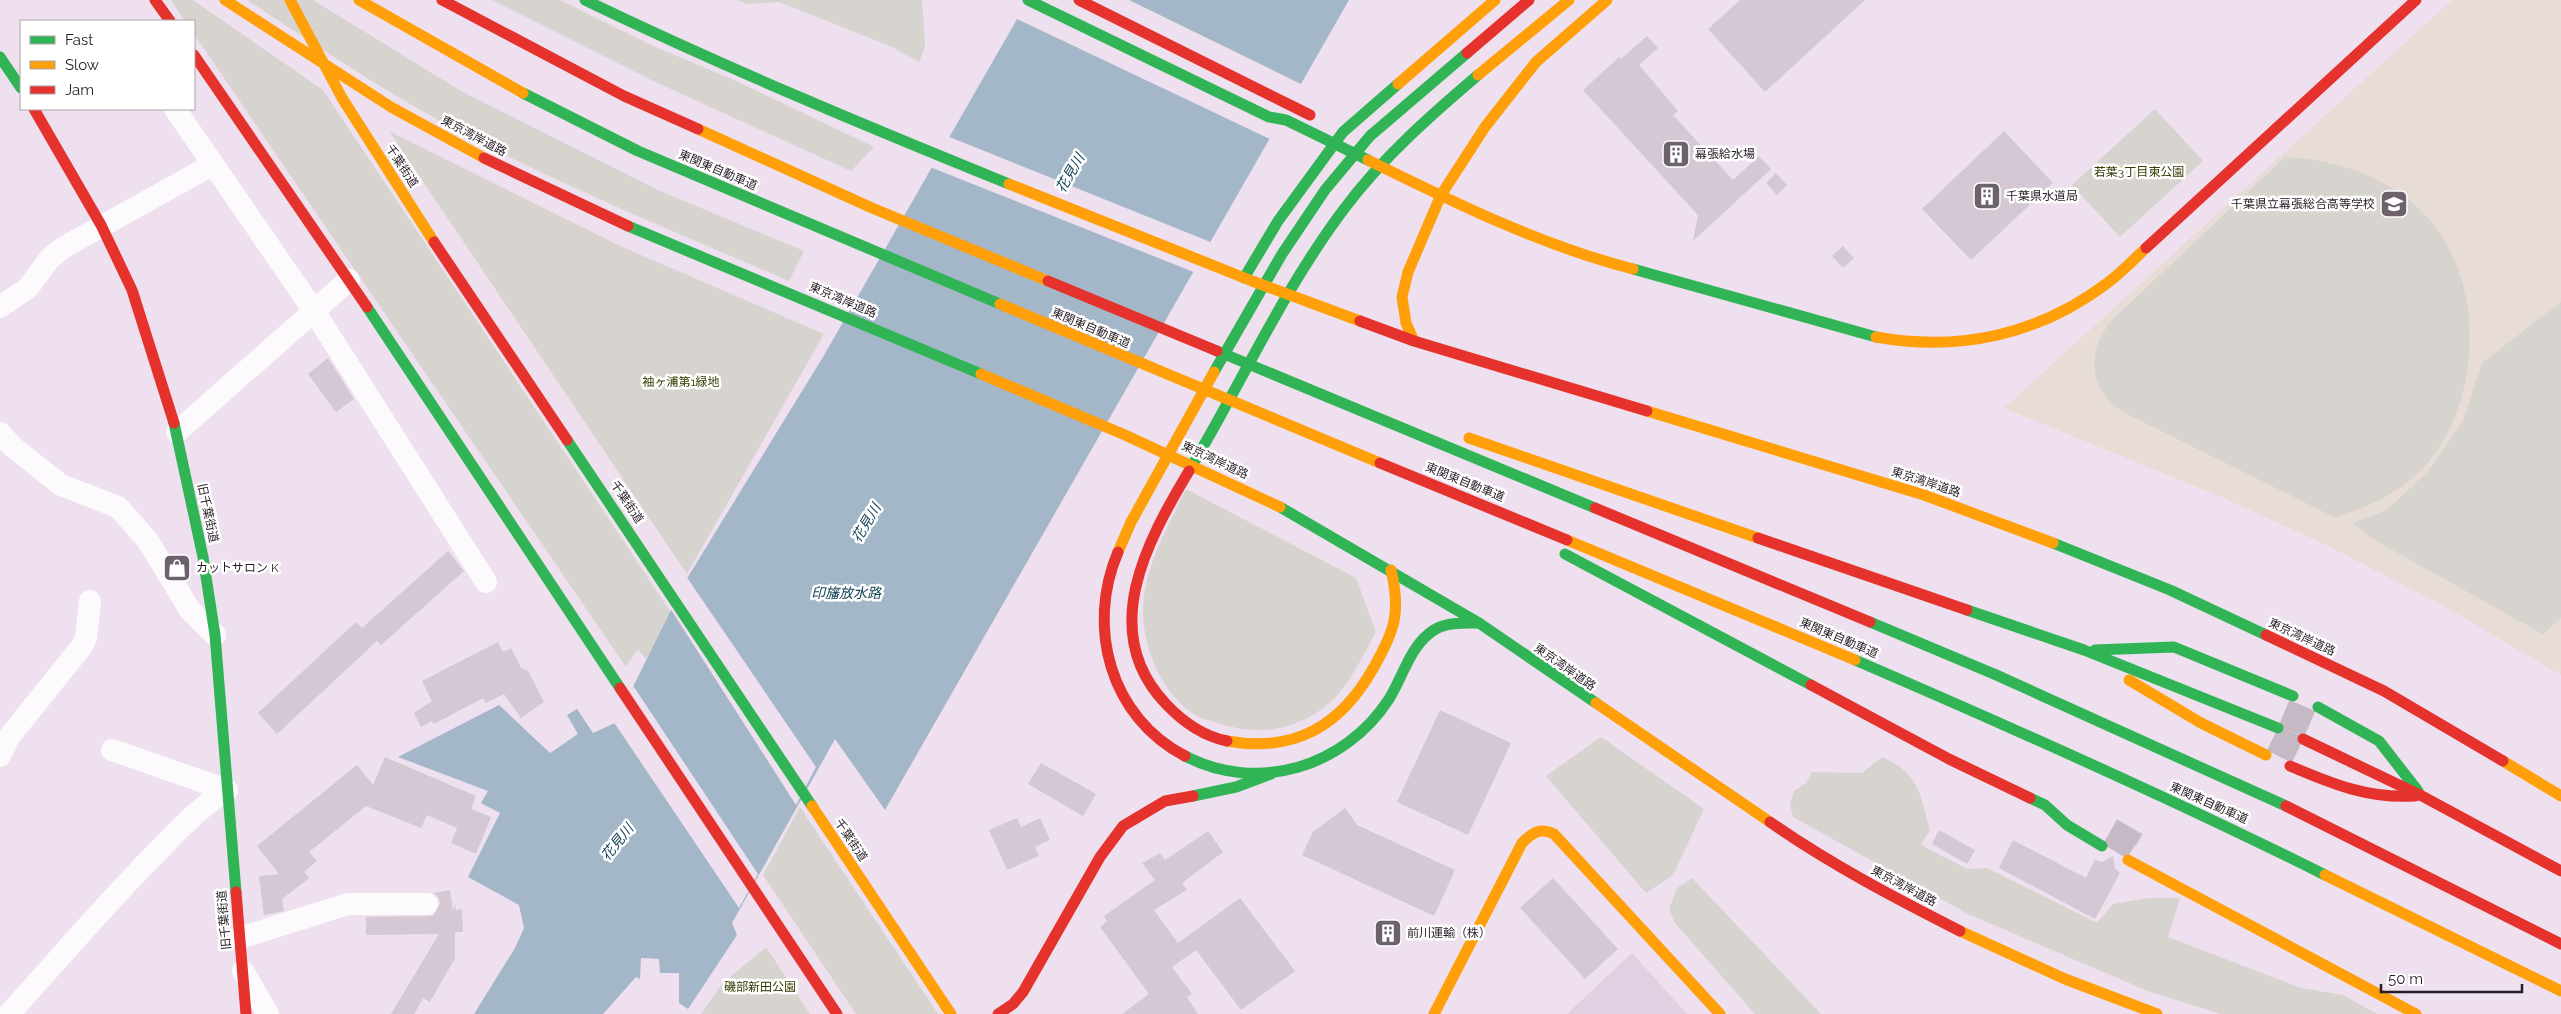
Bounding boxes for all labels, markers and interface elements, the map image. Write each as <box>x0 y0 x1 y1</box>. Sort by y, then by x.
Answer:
legend <box>20 20 195 110</box>
text: Fast <box>65 31 93 49</box>
text: Slow <box>65 56 99 74</box>
text: Jam <box>65 81 94 99</box>
street label: 東京湾岸道路 <box>439 113 509 159</box>
building icon: 幕張給水場 <box>1661 139 1691 169</box>
street label: 千葉街道 <box>383 142 421 190</box>
street label: 東関東自動車道 <box>677 147 759 193</box>
place label: 幕張給水場 <box>1695 147 1755 161</box>
water label: 花見川 <box>1053 149 1088 195</box>
park label: 若葉3丁目東公園 <box>2094 165 2184 179</box>
building icon: 千葉県水道局 <box>1972 181 2002 211</box>
place label: 千葉県水道局 <box>2006 189 2078 203</box>
school or university icon: 千葉県立幕張総合高等学校 <box>2379 189 2409 219</box>
place label: 千葉県立幕張総合高等学校 <box>2231 197 2375 211</box>
street label: 東京湾岸道路 <box>807 279 879 321</box>
street label: 東関東自動車道 <box>1050 305 1132 351</box>
park label: 袖ヶ浦第1緑地 <box>642 375 720 389</box>
street label: 東京湾岸道路 <box>1179 438 1251 482</box>
street label: 東関東自動車道 <box>1423 460 1507 504</box>
street label: 東京湾岸道路 <box>1890 464 1962 500</box>
street label: 千葉街道 <box>608 478 646 526</box>
street label: 旧千葉街道 <box>195 482 221 544</box>
water label: 花見川 <box>848 499 885 545</box>
shop icon: カットサロン K <box>162 553 192 583</box>
place label: カットサロン K <box>196 561 279 575</box>
water label: 印旛放水路 <box>811 585 882 601</box>
street label: 東関東自動車道 <box>1798 615 1880 661</box>
street label: 東京湾岸道路 <box>2266 615 2338 659</box>
street label: 東京湾岸道路 <box>1531 641 1599 693</box>
street label: 東関東自動車道 <box>2168 780 2250 826</box>
street label: 千葉街道 <box>832 816 870 864</box>
water label: 花見川 <box>598 819 638 863</box>
street label: 東京湾岸道路 <box>1869 863 1939 909</box>
street label: 旧千葉街道 <box>214 889 234 951</box>
building icon: 前川運輸（株） <box>1373 918 1403 948</box>
place label: 前川運輸（株） <box>1407 926 1491 940</box>
scale bar <box>2381 962 2522 994</box>
text: 50 m <box>2388 970 2423 988</box>
park label: 磯部新田公園 <box>724 980 796 994</box>

